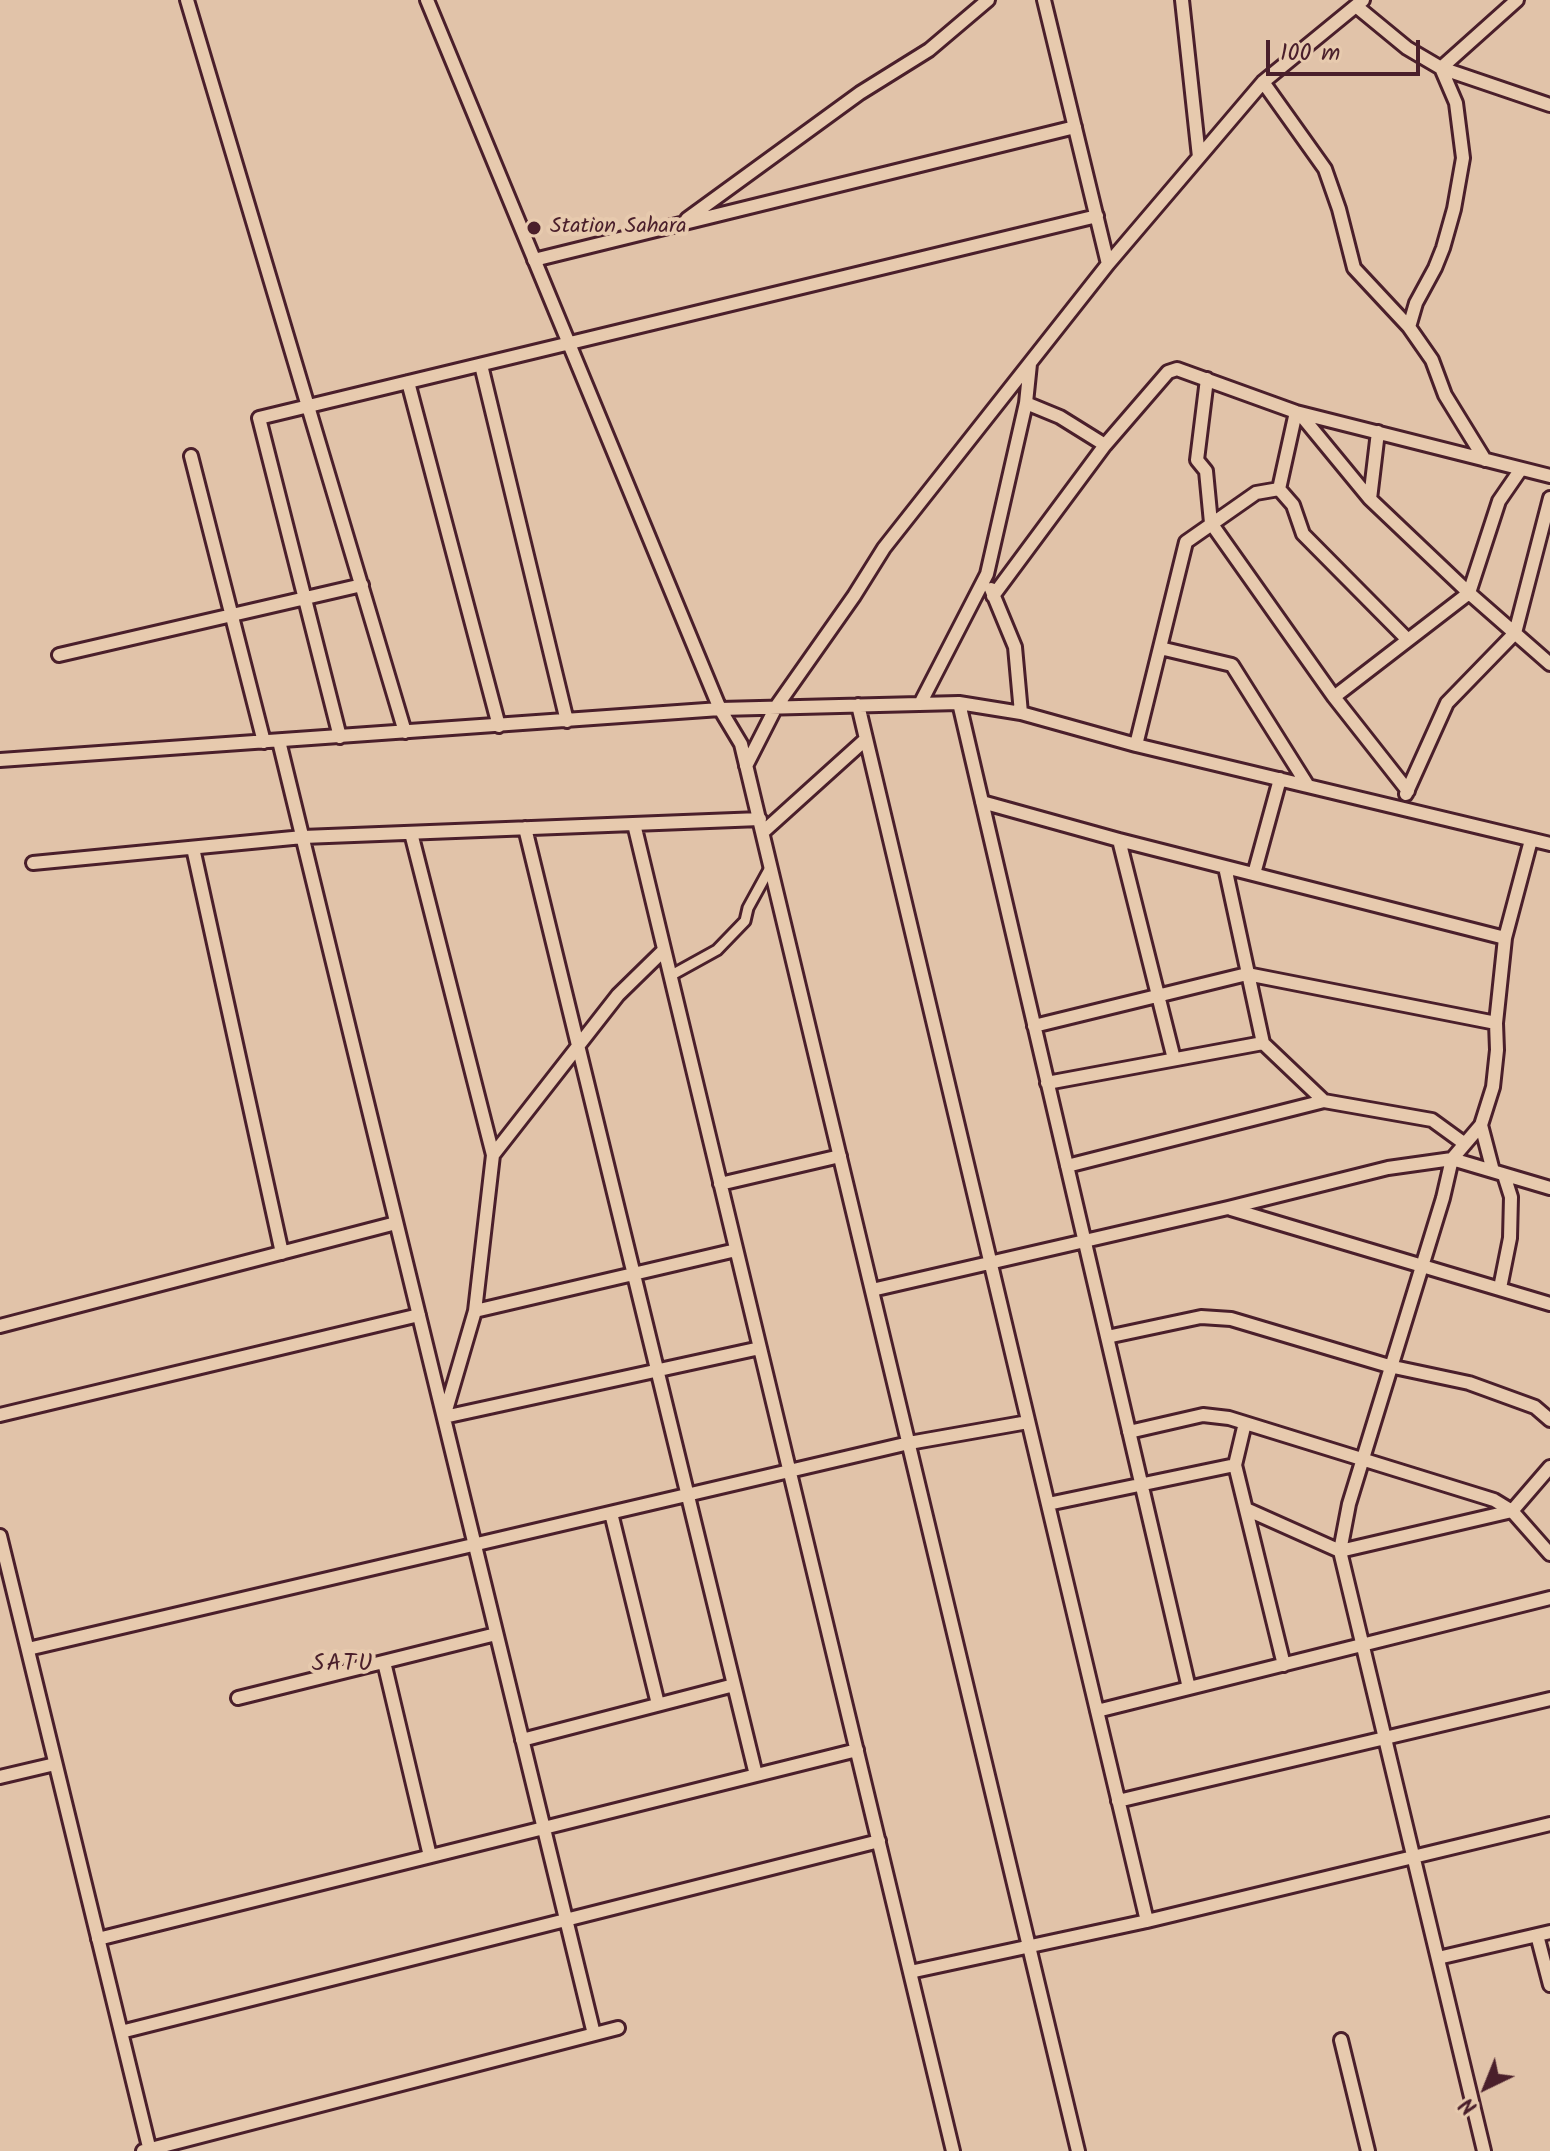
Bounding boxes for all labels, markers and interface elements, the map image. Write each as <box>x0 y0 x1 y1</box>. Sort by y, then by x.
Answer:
scale bar <box>1270 24 1424 74</box>
text: 100 m <box>1280 34 1340 73</box>
place label: Station Sahara <box>550 215 686 241</box>
marker: Station Sahara <box>525 219 543 237</box>
district label: SATU <box>312 1652 374 1680</box>
north arrow <box>1446 2047 1526 2127</box>
text: N <box>1452 2087 1486 2122</box>

